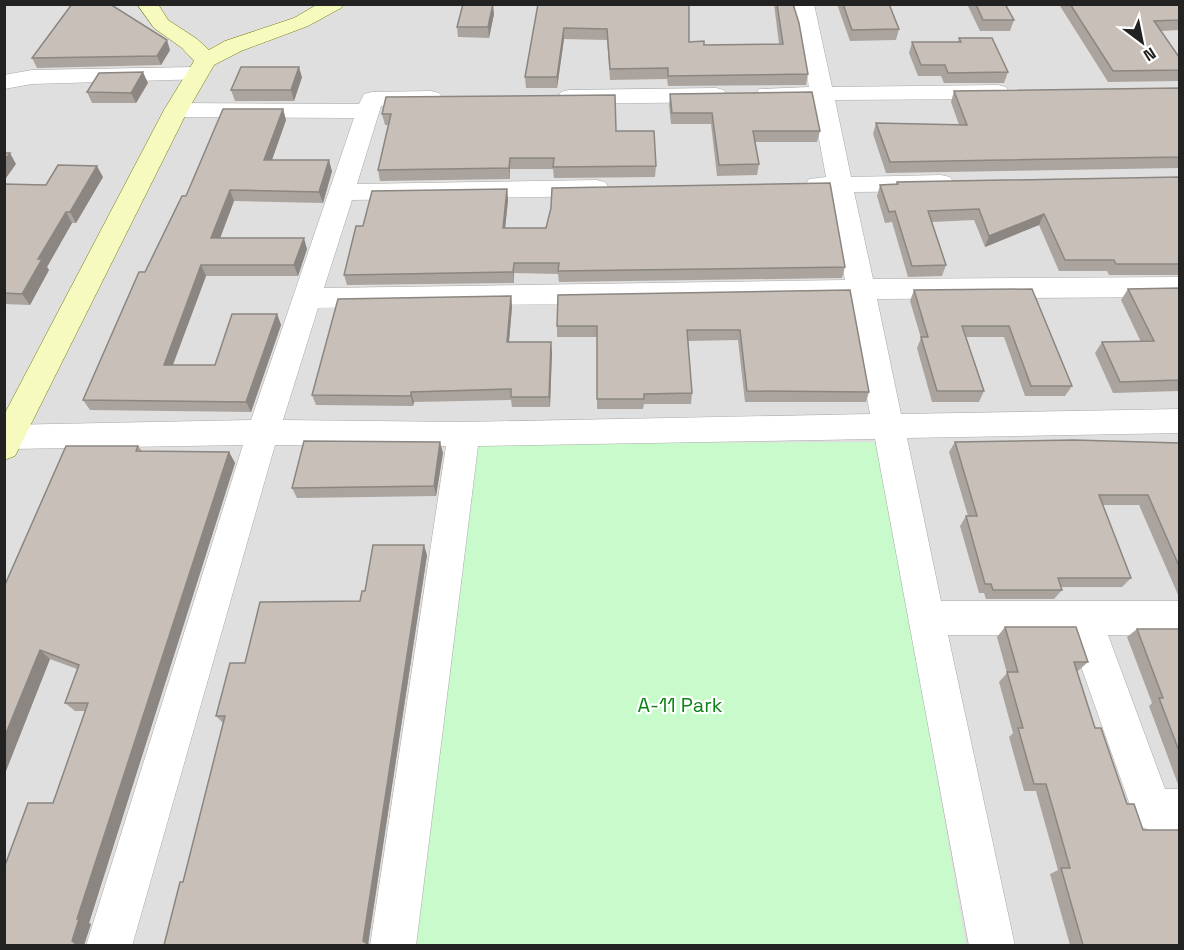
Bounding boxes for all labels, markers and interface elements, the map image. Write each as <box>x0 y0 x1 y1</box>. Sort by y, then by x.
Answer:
north arrow <box>1112 12 1172 72</box>
text: N <box>1140 43 1160 66</box>
park label: A-11 Park <box>638 692 723 718</box>

